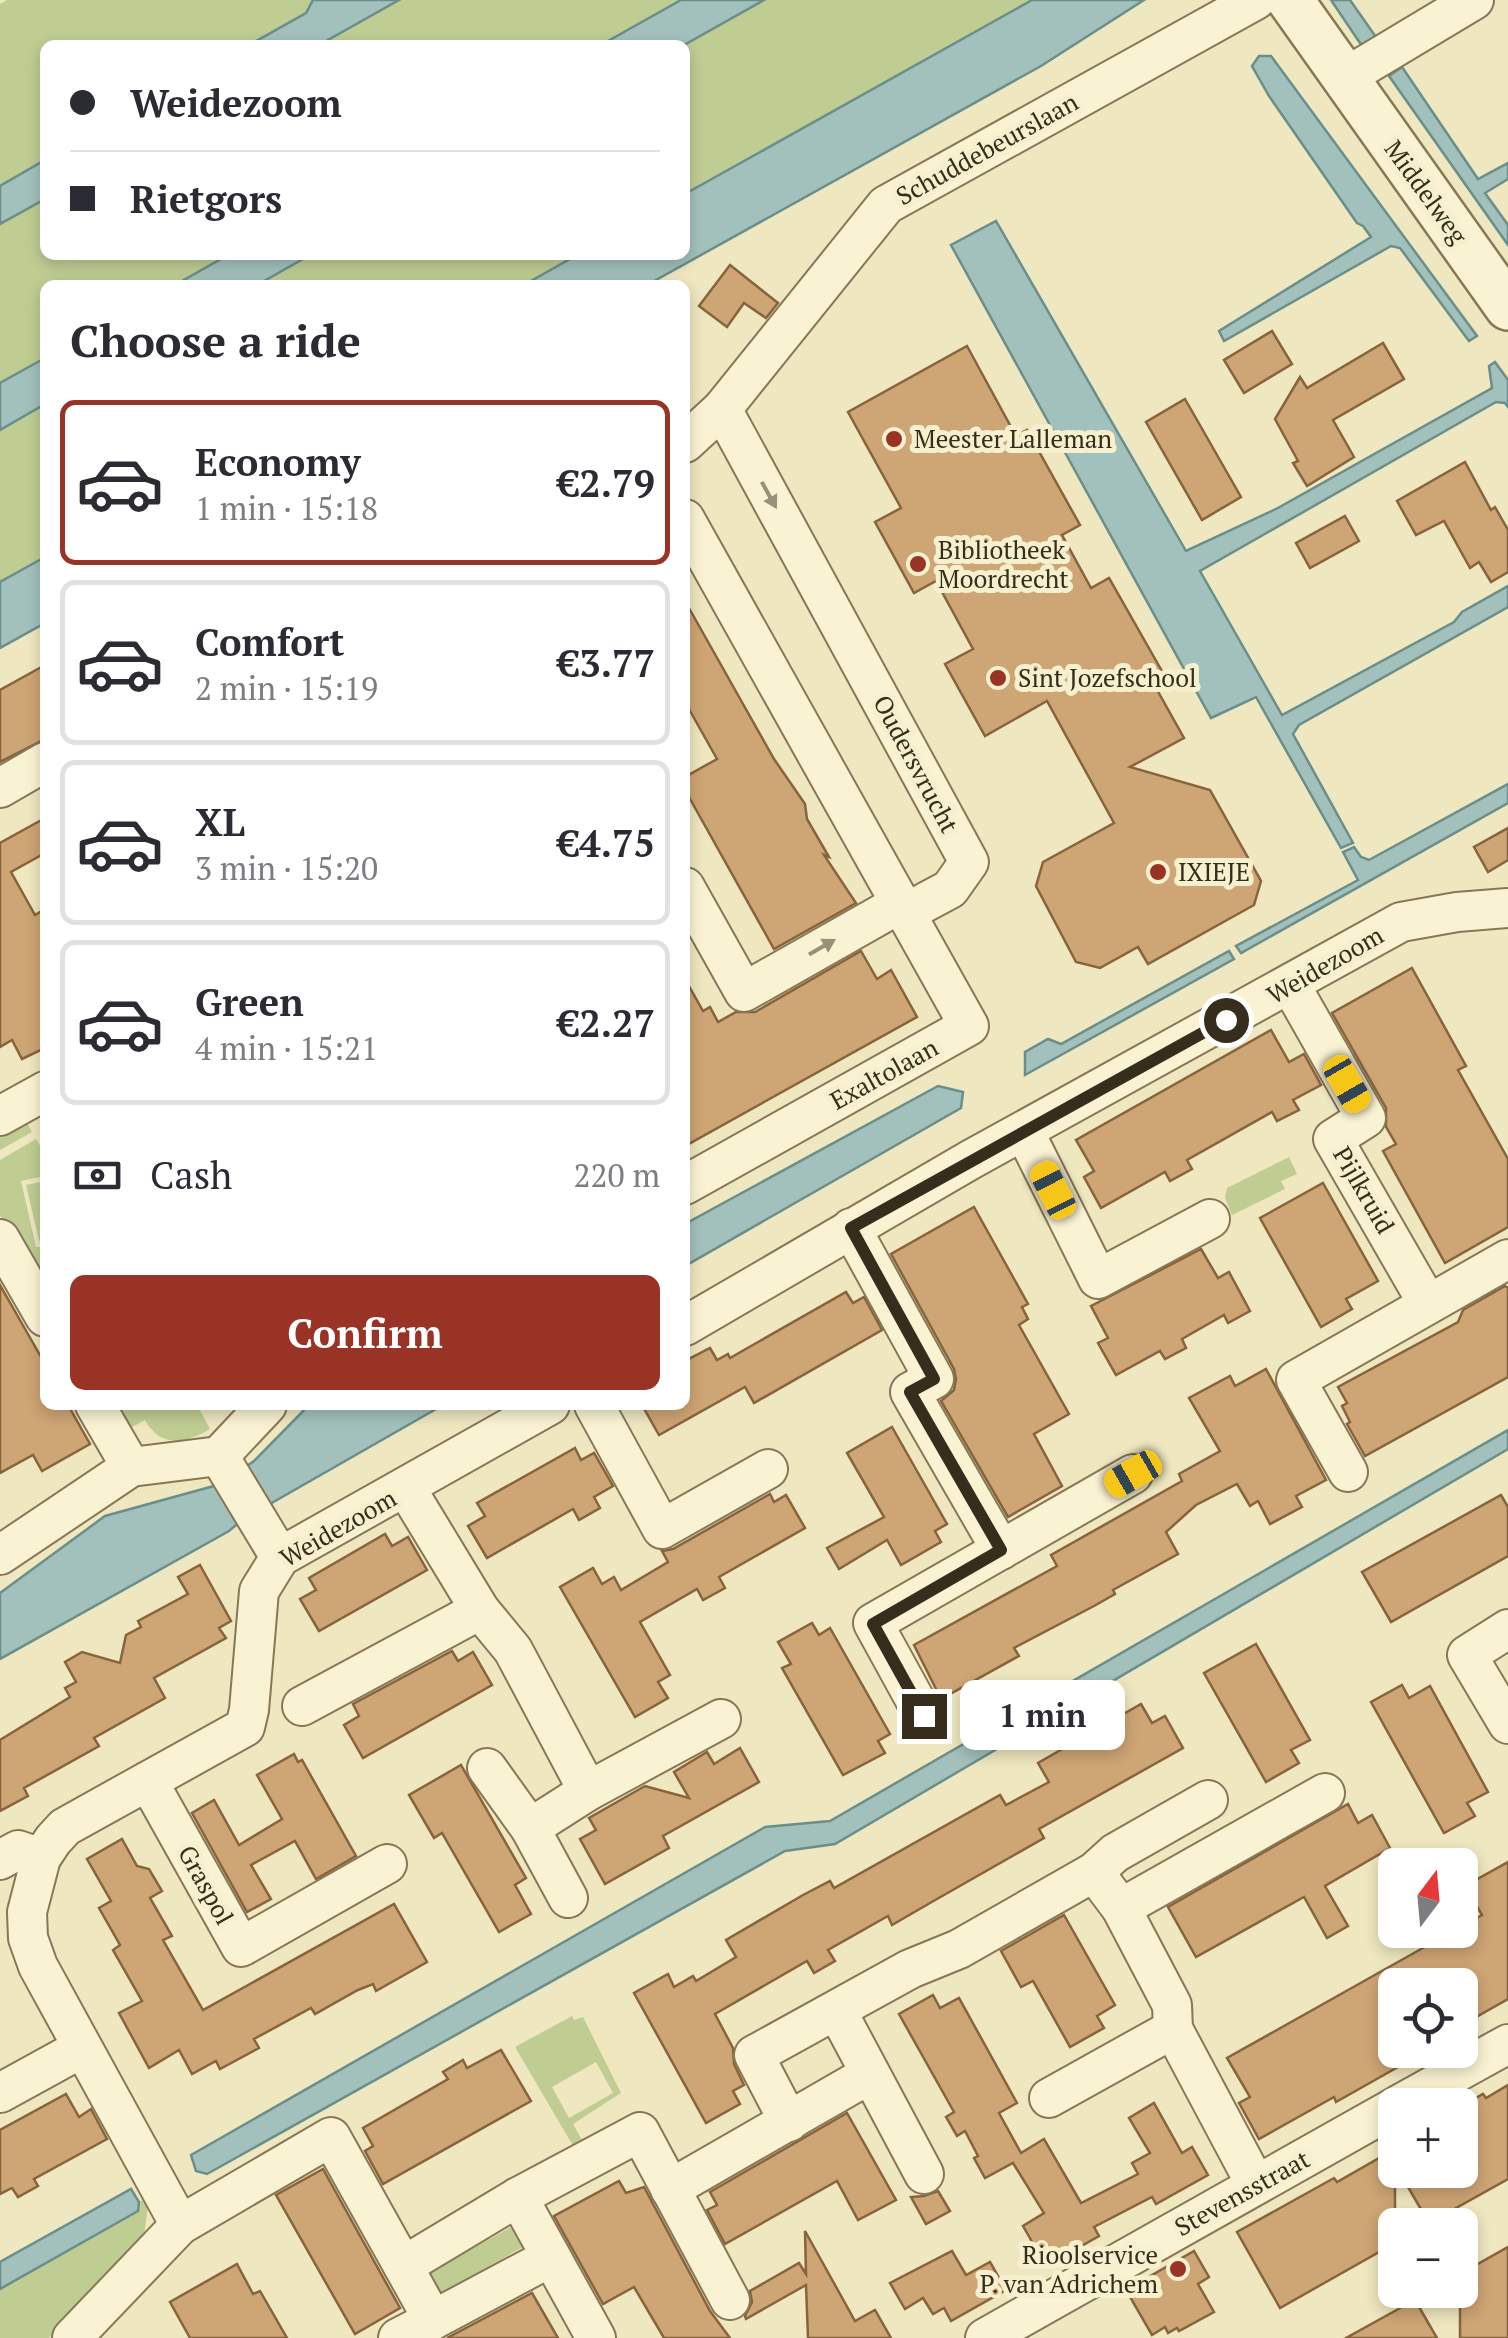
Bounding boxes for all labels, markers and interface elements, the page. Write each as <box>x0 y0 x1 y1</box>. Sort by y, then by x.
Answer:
text: Weidezoom <box>130 78 342 128</box>
street label: Schuddebeurslaan <box>890 85 1084 212</box>
street label: Middelweg <box>1378 133 1476 251</box>
text: Rietgors <box>130 174 282 224</box>
text: Choose a ride <box>70 310 361 370</box>
place label: Meester Lalleman <box>914 422 1112 455</box>
marker: Meester Lalleman <box>883 428 905 450</box>
text: Economy <box>195 437 361 487</box>
icon: car <box>75 438 165 528</box>
text: €2.79 <box>558 458 655 508</box>
one-way arrow <box>760 480 777 509</box>
text: 1 min · 15:18 <box>195 487 378 529</box>
place label: Bibliotheek Moordrecht <box>938 533 1069 595</box>
marker: Bibliotheek Moordrecht <box>907 553 929 575</box>
text: Comfort <box>195 617 344 667</box>
icon: car <box>75 618 165 708</box>
text: €3.77 <box>558 638 655 688</box>
place label: Sint Jozefschool <box>1018 661 1197 694</box>
text: 2 min · 15:19 <box>195 667 378 709</box>
marker: Sint Jozefschool <box>987 667 1009 689</box>
street label: Oudersvrucht <box>866 689 967 839</box>
text: XL <box>195 797 245 847</box>
icon: car <box>75 798 165 888</box>
text: €4.75 <box>558 818 655 868</box>
text: 3 min · 15:20 <box>195 847 378 889</box>
place label: IXIEJE <box>1178 855 1250 888</box>
marker: IXIEJE <box>1147 861 1169 883</box>
street label: Weidezoom <box>1261 918 1389 1011</box>
one-way arrow <box>808 939 837 956</box>
text: Green <box>195 977 304 1027</box>
icon: car <box>75 978 165 1068</box>
text: €2.27 <box>558 998 655 1048</box>
route start <box>1204 998 1249 1043</box>
text: 4 min · 15:21 <box>195 1027 378 1069</box>
street label: Exaltolaan <box>824 1030 944 1117</box>
car <box>1319 1051 1375 1117</box>
street label: Pijlkruid <box>1326 1140 1403 1239</box>
icon: cash <box>70 1148 125 1203</box>
text: Cash <box>150 1150 232 1200</box>
text: 220 m <box>573 1154 660 1196</box>
car <box>1026 1156 1080 1224</box>
button: Confirm <box>70 1275 660 1390</box>
car <box>1100 1446 1166 1502</box>
street label: Weidezoom <box>274 1481 402 1574</box>
callout: 1 min <box>959 1681 1124 1751</box>
route end <box>902 1694 947 1739</box>
text: 1 min <box>999 1694 1086 1736</box>
street label: Graspol <box>171 1839 242 1930</box>
north arrow <box>1378 1848 1478 1948</box>
map controls <box>1378 1848 1478 2308</box>
button: locate <box>1378 1968 1478 2068</box>
button: + <box>1378 2088 1478 2188</box>
street label: Stevensstraat <box>1168 2142 1315 2243</box>
button: − <box>1378 2208 1478 2308</box>
place label: Rioolservice P. van Adrichem <box>980 2238 1158 2300</box>
marker: Rioolservice P. van Adrichem <box>1167 2258 1189 2280</box>

